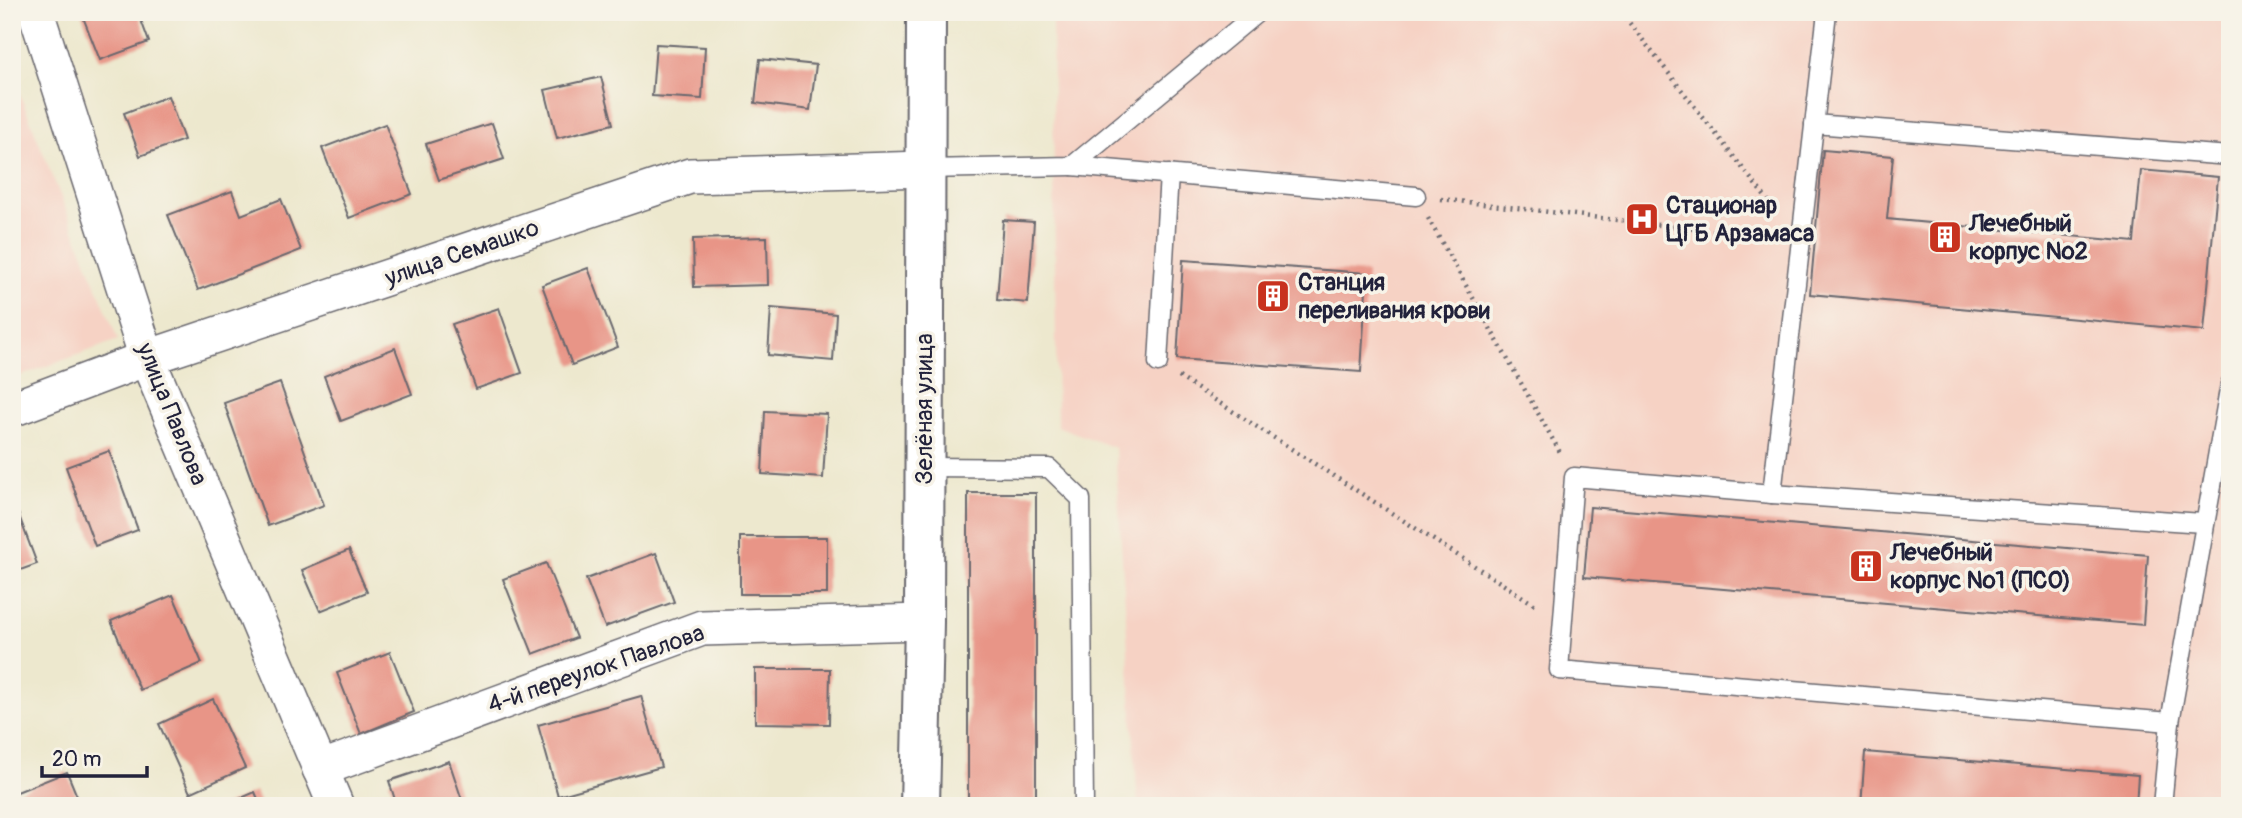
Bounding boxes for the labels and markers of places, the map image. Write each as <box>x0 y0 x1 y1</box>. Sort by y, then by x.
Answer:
place label: Стационар ЦГБ Арзамаса <box>1666 191 1814 248</box>
hospital icon: Стационар ЦГБ Арзамаса <box>1623 200 1661 238</box>
place label: Лечебный корпус №2 <box>1968 209 2088 266</box>
building icon: Лечебный корпус №2 <box>1926 218 1964 256</box>
place label: Станция переливания крови <box>1298 268 1490 325</box>
building icon: Станция переливания крови <box>1254 277 1292 315</box>
place label: Лечебный корпус №1 (ПСО) <box>1889 538 2071 595</box>
building icon: Лечебный корпус №1 (ПСО) <box>1847 547 1885 585</box>

